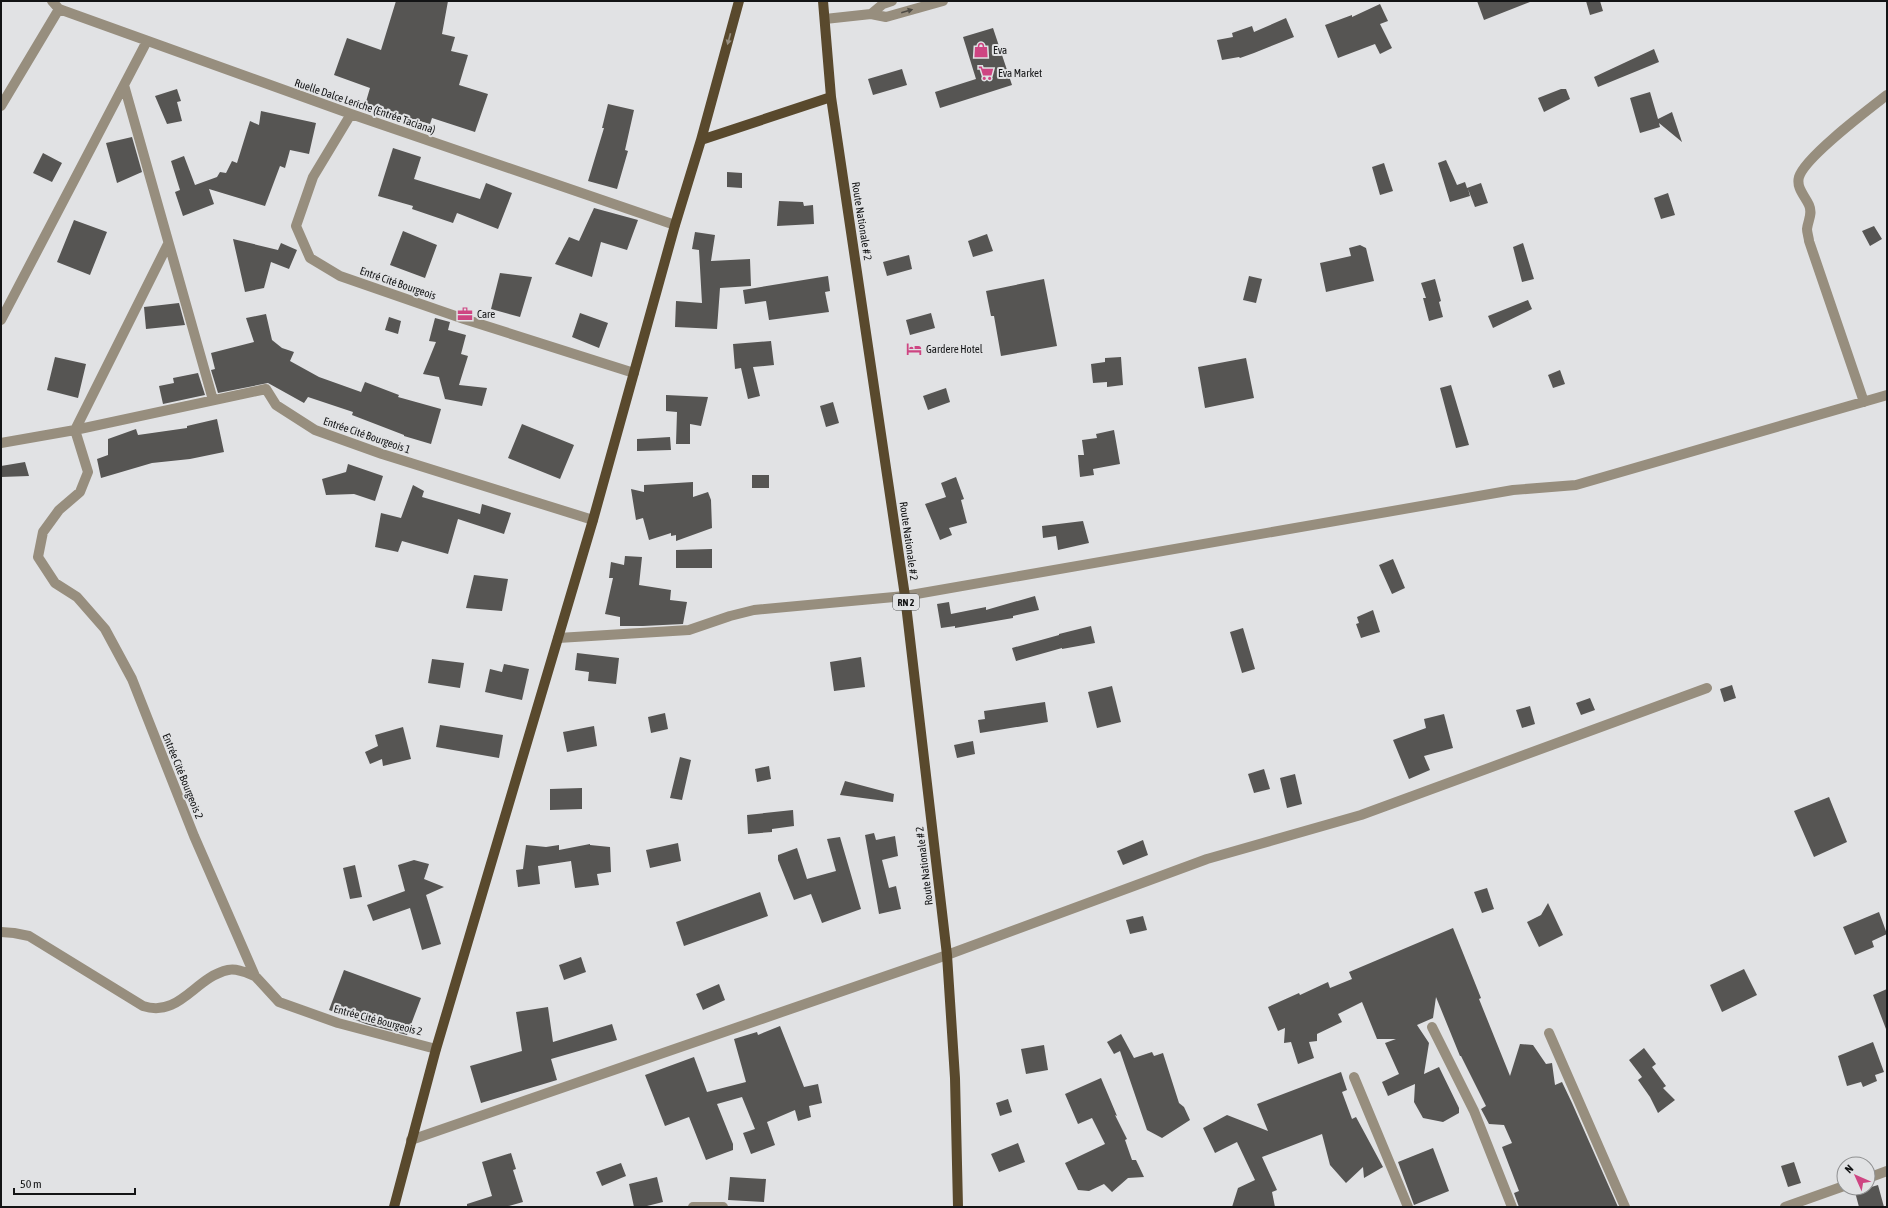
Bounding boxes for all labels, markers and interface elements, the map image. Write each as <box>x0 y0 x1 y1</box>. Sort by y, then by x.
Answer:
one-way arrow <box>902 8 914 14</box>
one-way arrow <box>726 33 732 45</box>
shop icon: Eva <box>972 41 990 59</box>
place label: Eva <box>993 44 1007 56</box>
supermarket icon: Eva Market <box>977 64 995 82</box>
place label: Eva Market <box>998 67 1042 79</box>
street label: Ruelle Dalce Leriche (Entrée Taciana) <box>293 76 437 136</box>
street label: Route Nationale # 2 <box>850 181 874 261</box>
street label: Entré Cité Bourgeois <box>358 264 438 302</box>
office icon: Care <box>456 305 474 323</box>
place label: Care <box>477 308 495 320</box>
hotel icon: Gardere Hotel <box>905 340 923 358</box>
place label: Gardere Hotel <box>926 343 983 355</box>
street label: Entrée Cité Bourgeois 1 <box>322 414 412 456</box>
street label: Route Nationale # 2 <box>898 501 920 581</box>
road number: RN 2 <box>893 594 919 610</box>
street label: Entrée Cité Bourgeois 2 <box>160 731 206 821</box>
street label: Route Nationale # 2 <box>913 826 935 906</box>
street label: Entrée Cité Bourgeois 2 <box>332 1002 424 1038</box>
north arrow <box>1836 1156 1876 1196</box>
text: N <box>1842 1162 1855 1175</box>
scale bar <box>14 1170 135 1196</box>
text: 50 m <box>20 1177 42 1191</box>

